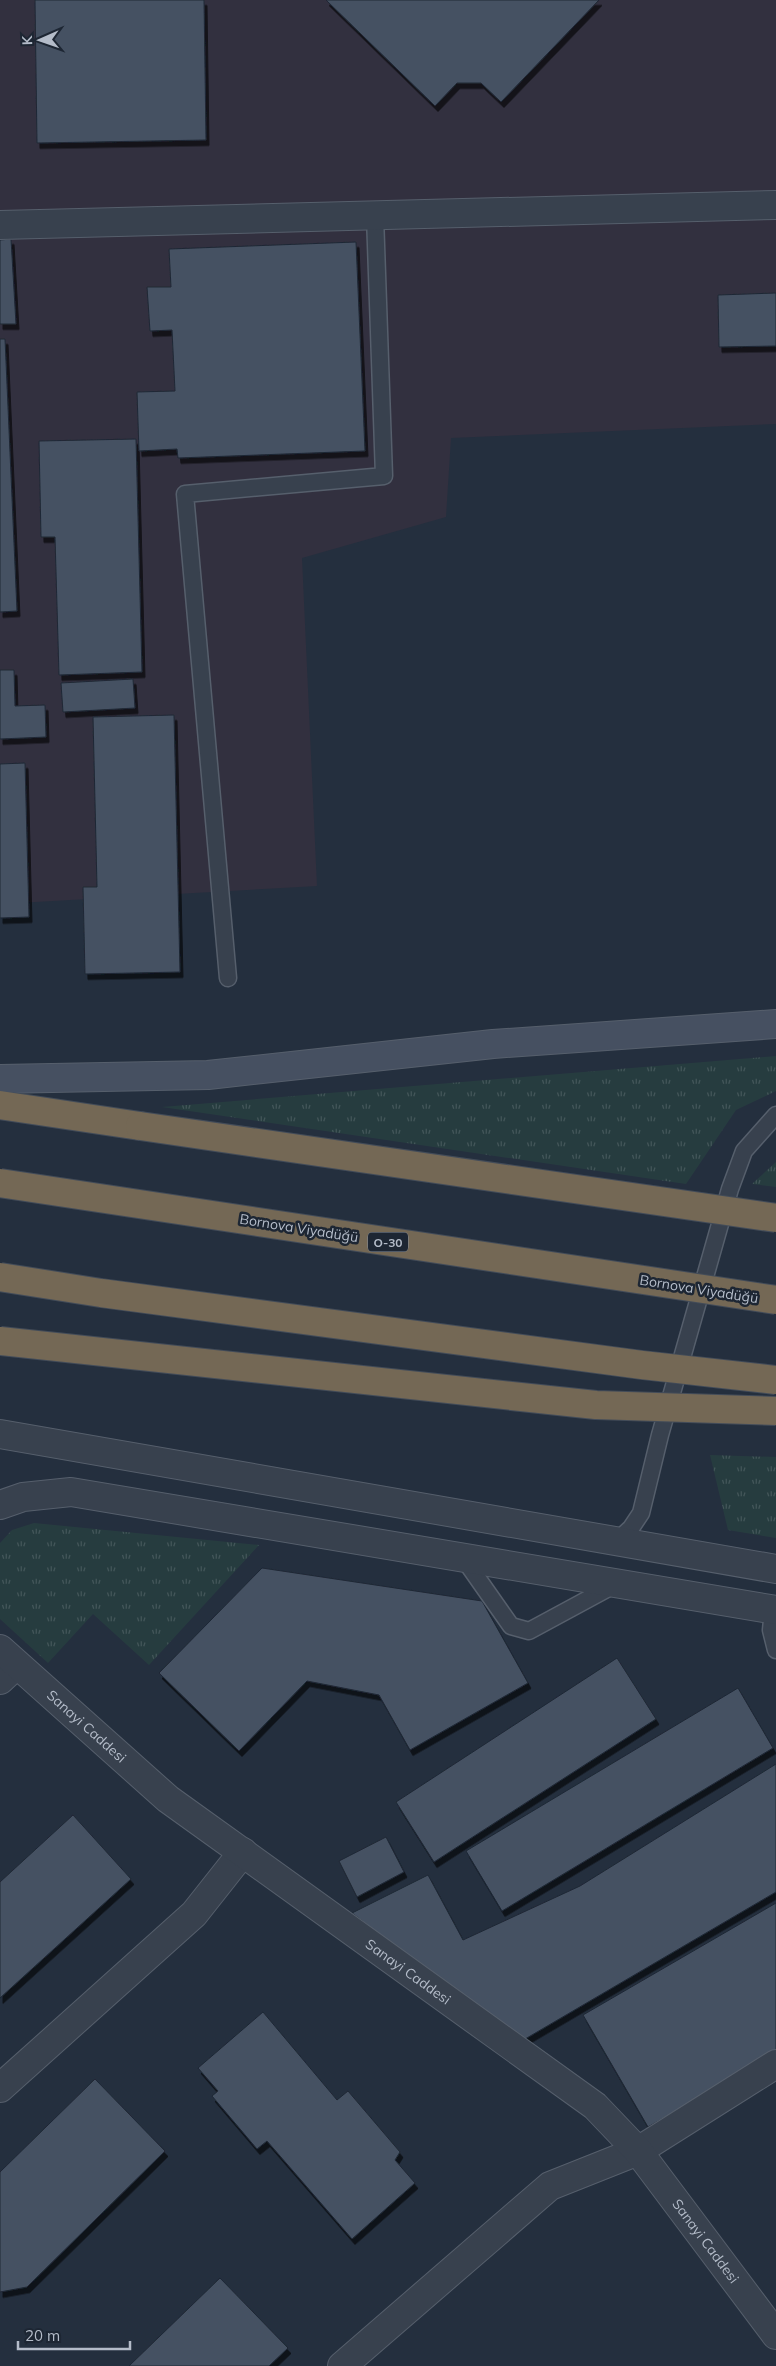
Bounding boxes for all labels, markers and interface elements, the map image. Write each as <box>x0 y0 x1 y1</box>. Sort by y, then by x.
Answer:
north arrow <box>15 15 65 65</box>
text: K <box>18 35 36 45</box>
street label: Bornova Viyadüğü <box>238 1210 360 1246</box>
road number: O-30 <box>368 1232 408 1252</box>
street label: Bornova Viyadüğü <box>638 1271 760 1307</box>
street label: Sanayi Caddesi <box>43 1686 130 1766</box>
street label: Sanayi Caddesi <box>362 1935 454 2008</box>
street label: Sanayi Caddesi <box>668 2195 743 2287</box>
scale bar <box>18 2318 130 2350</box>
text: 20 m <box>25 2326 60 2345</box>

